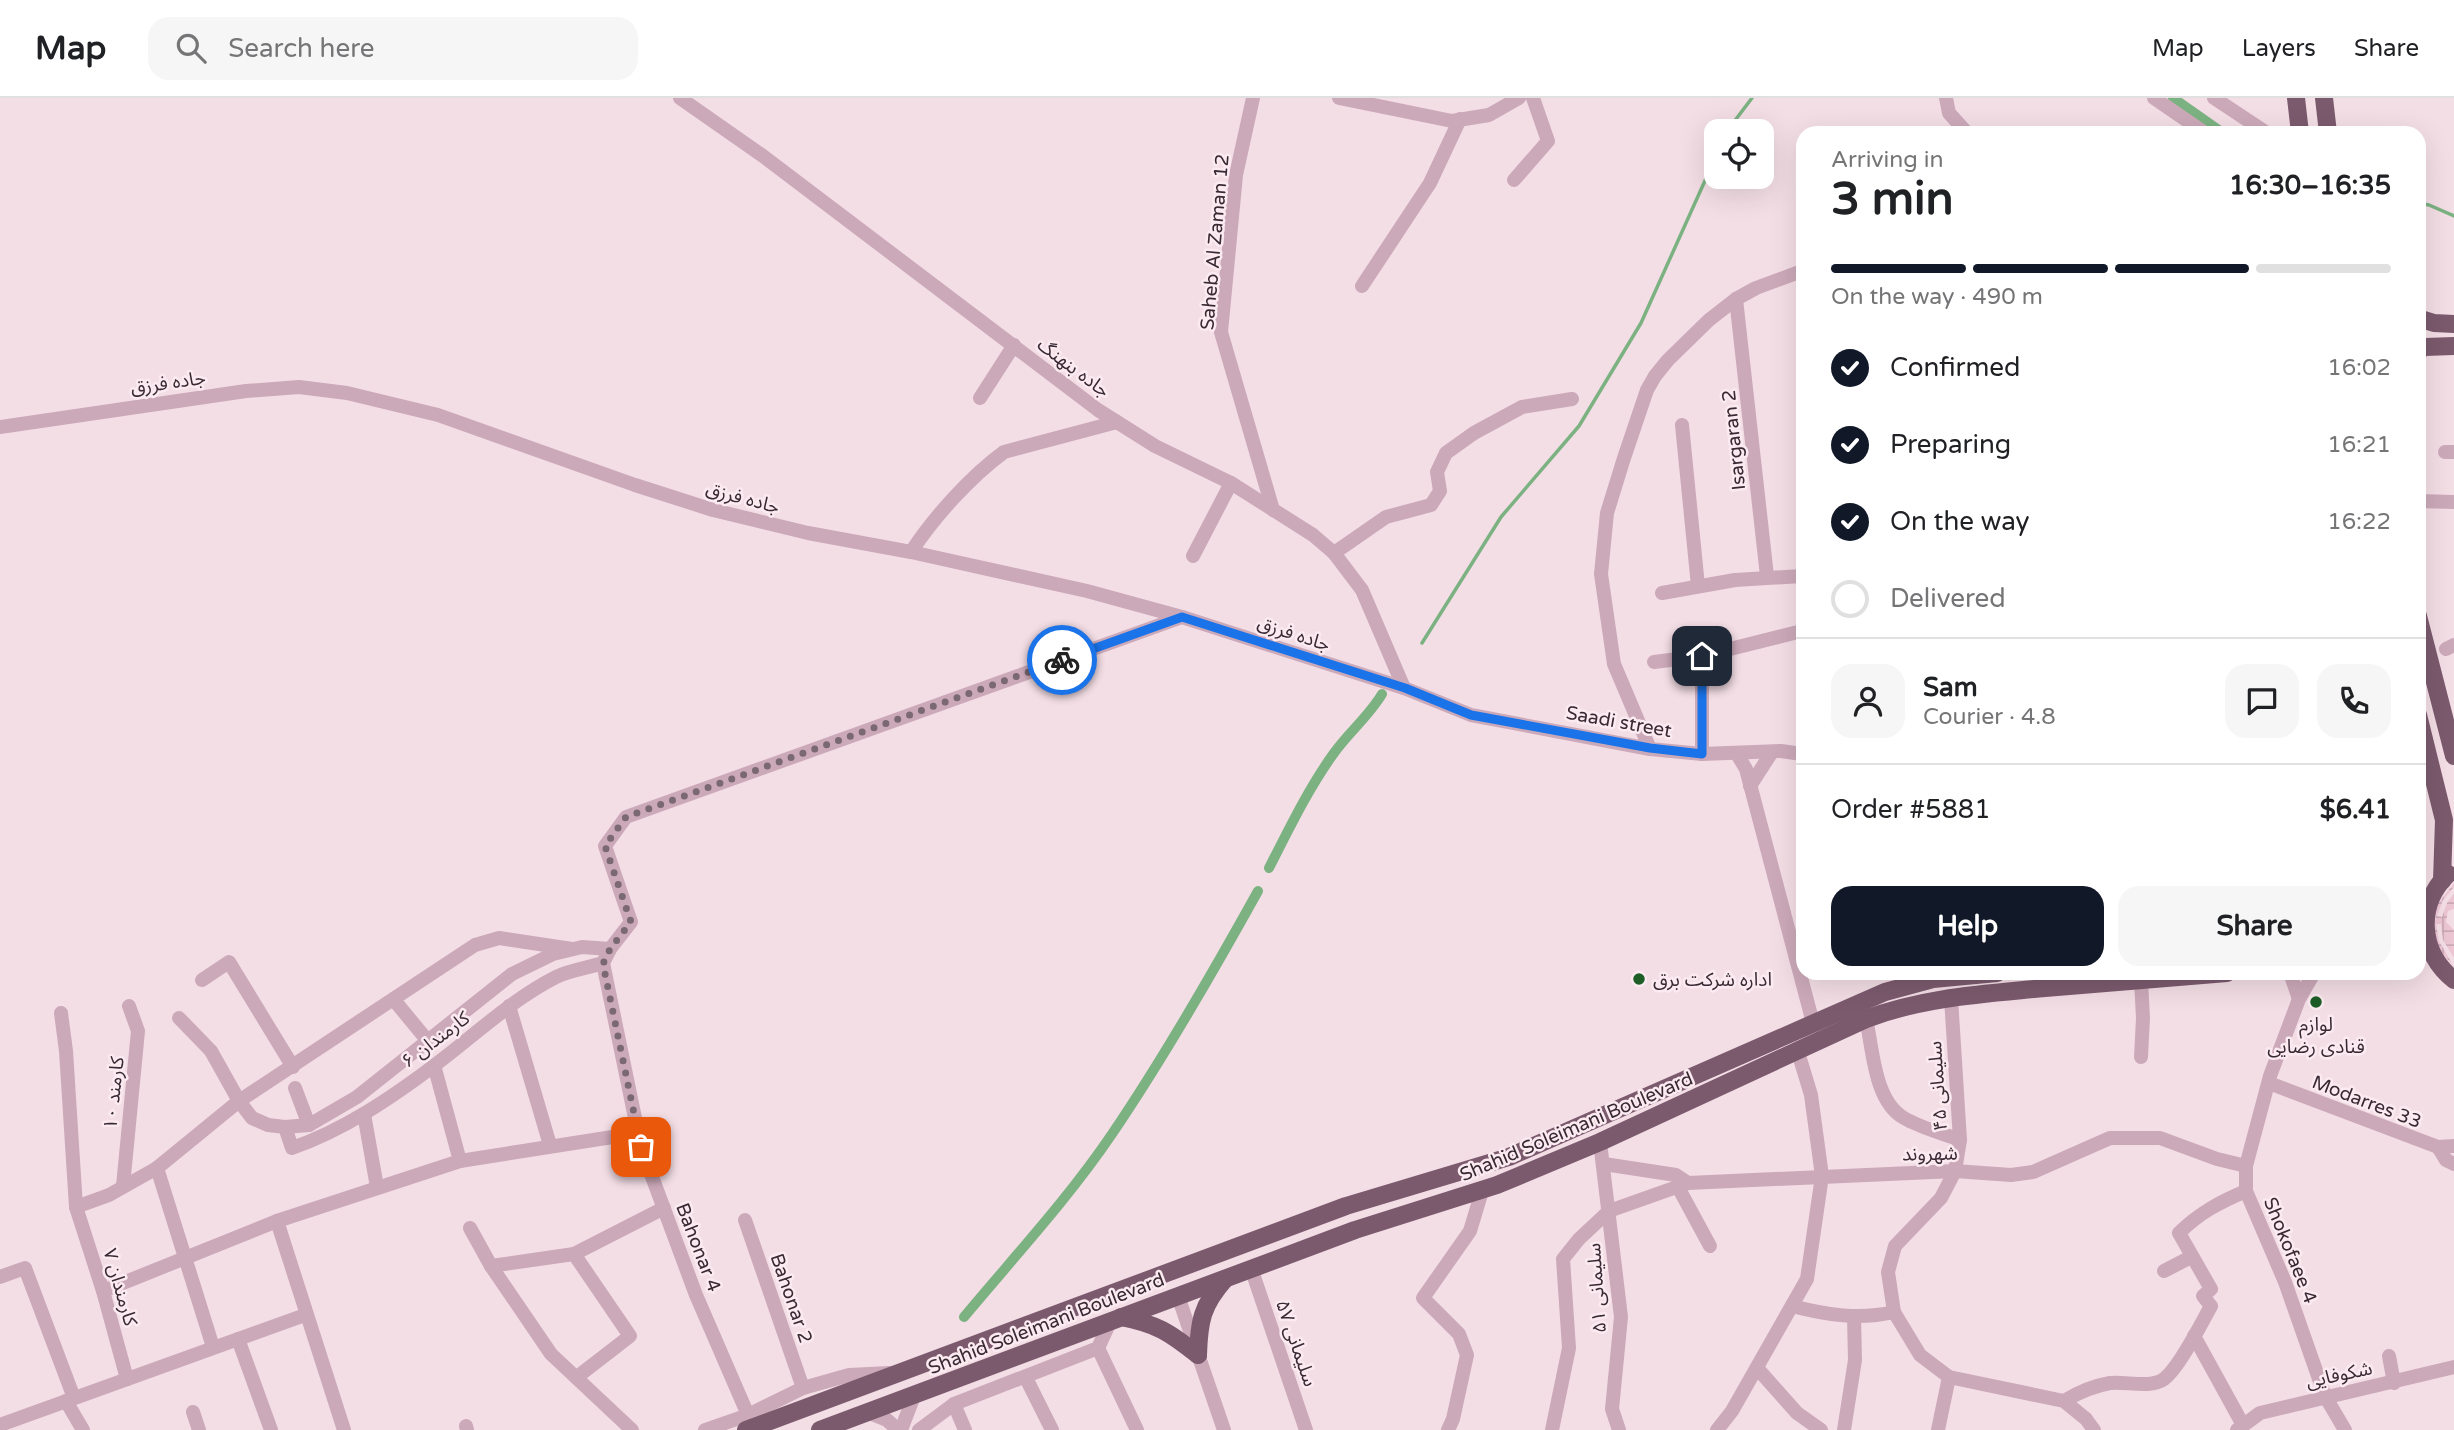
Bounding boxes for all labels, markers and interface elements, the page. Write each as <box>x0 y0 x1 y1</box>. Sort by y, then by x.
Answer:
search box <box>148 17 638 80</box>
text: Map <box>35 29 106 68</box>
icon: search <box>172 29 210 67</box>
text: Search here <box>228 33 374 64</box>
text: Map <box>2152 34 2204 63</box>
text: Layers <box>2242 34 2316 63</box>
text: Share <box>2354 34 2419 63</box>
map controls <box>1704 119 1774 189</box>
button: locate <box>1704 119 1774 189</box>
text: Arriving in <box>1831 146 1944 174</box>
street label: Saheb Al Zaman 12 <box>1196 153 1234 331</box>
text: 16:30–16:35 <box>2229 170 2391 201</box>
text: 3 min <box>1831 172 1954 227</box>
text: On the way · 490 m <box>1831 283 2043 311</box>
street label: جاده بنهنگ <box>1033 334 1114 402</box>
icon: check <box>1831 349 1869 387</box>
text: Confirmed <box>1890 352 2020 383</box>
text: 16:02 <box>2327 354 2391 382</box>
street label: جاده فرزق <box>129 367 207 399</box>
street label: Isargaran 2 <box>1718 388 1750 491</box>
icon: check <box>1831 426 1869 464</box>
text: Preparing <box>1890 429 2011 460</box>
text: 16:21 <box>2327 431 2391 459</box>
street label: جاده فرزق <box>703 478 782 518</box>
icon: check <box>1831 503 1869 541</box>
text: On the way <box>1890 506 2030 537</box>
text: 16:22 <box>2327 508 2391 536</box>
text: Delivered <box>1890 583 2006 614</box>
street label: جاده فرزق <box>1254 612 1333 656</box>
courier <box>1027 625 1097 695</box>
pin <box>1672 626 1732 686</box>
icon: home <box>1683 637 1721 675</box>
icon: bike <box>1043 641 1081 679</box>
button: person <box>1831 664 1905 738</box>
button: chat <box>2225 664 2299 738</box>
button: phone <box>2317 664 2391 738</box>
text: Sam <box>1923 672 1978 703</box>
street label: Saadi street <box>1564 702 1673 742</box>
text: Courier · 4.8 <box>1923 703 2056 731</box>
text: Order #5881 <box>1831 794 1991 825</box>
text: $6.41 <box>2320 794 2391 825</box>
button: Help <box>1831 886 2104 966</box>
button: Share <box>2118 886 2391 966</box>
place label: اداره شرکت برق <box>1653 969 1772 991</box>
marker: اداره شرکت برق <box>1631 971 1647 987</box>
marker: لوازم قنادی رضایی <box>2308 994 2324 1010</box>
street label: کارمندان ۶ <box>397 1006 475 1073</box>
place label: لوازم قنادی رضایی <box>2267 1014 2365 1058</box>
street label: سلیمانی ۴۵ <box>1924 1040 1952 1132</box>
street label: کارمند ۱۰ <box>99 1055 129 1130</box>
street label: Shahid Soleimani Boulevard <box>1457 1068 1696 1186</box>
street label: Modarres 33 <box>2309 1071 2424 1133</box>
pin <box>611 1117 671 1177</box>
icon: bag <box>622 1128 660 1166</box>
street label: شهروند <box>1902 1143 1958 1165</box>
street label: Shokofaee 4 <box>2259 1194 2321 1307</box>
street label: Bahonar 4 <box>671 1200 725 1295</box>
street label: سلیمانی ۵۱ <box>1583 1242 1611 1334</box>
street label: کارمندان ۷ <box>99 1246 142 1330</box>
street label: Bahonar 2 <box>765 1251 817 1346</box>
street label: Shahid Soleimani Boulevard <box>925 1269 1168 1379</box>
street label: سلیمانی ۵۷ <box>1271 1297 1321 1389</box>
street label: شکوفایی <box>2304 1357 2374 1393</box>

